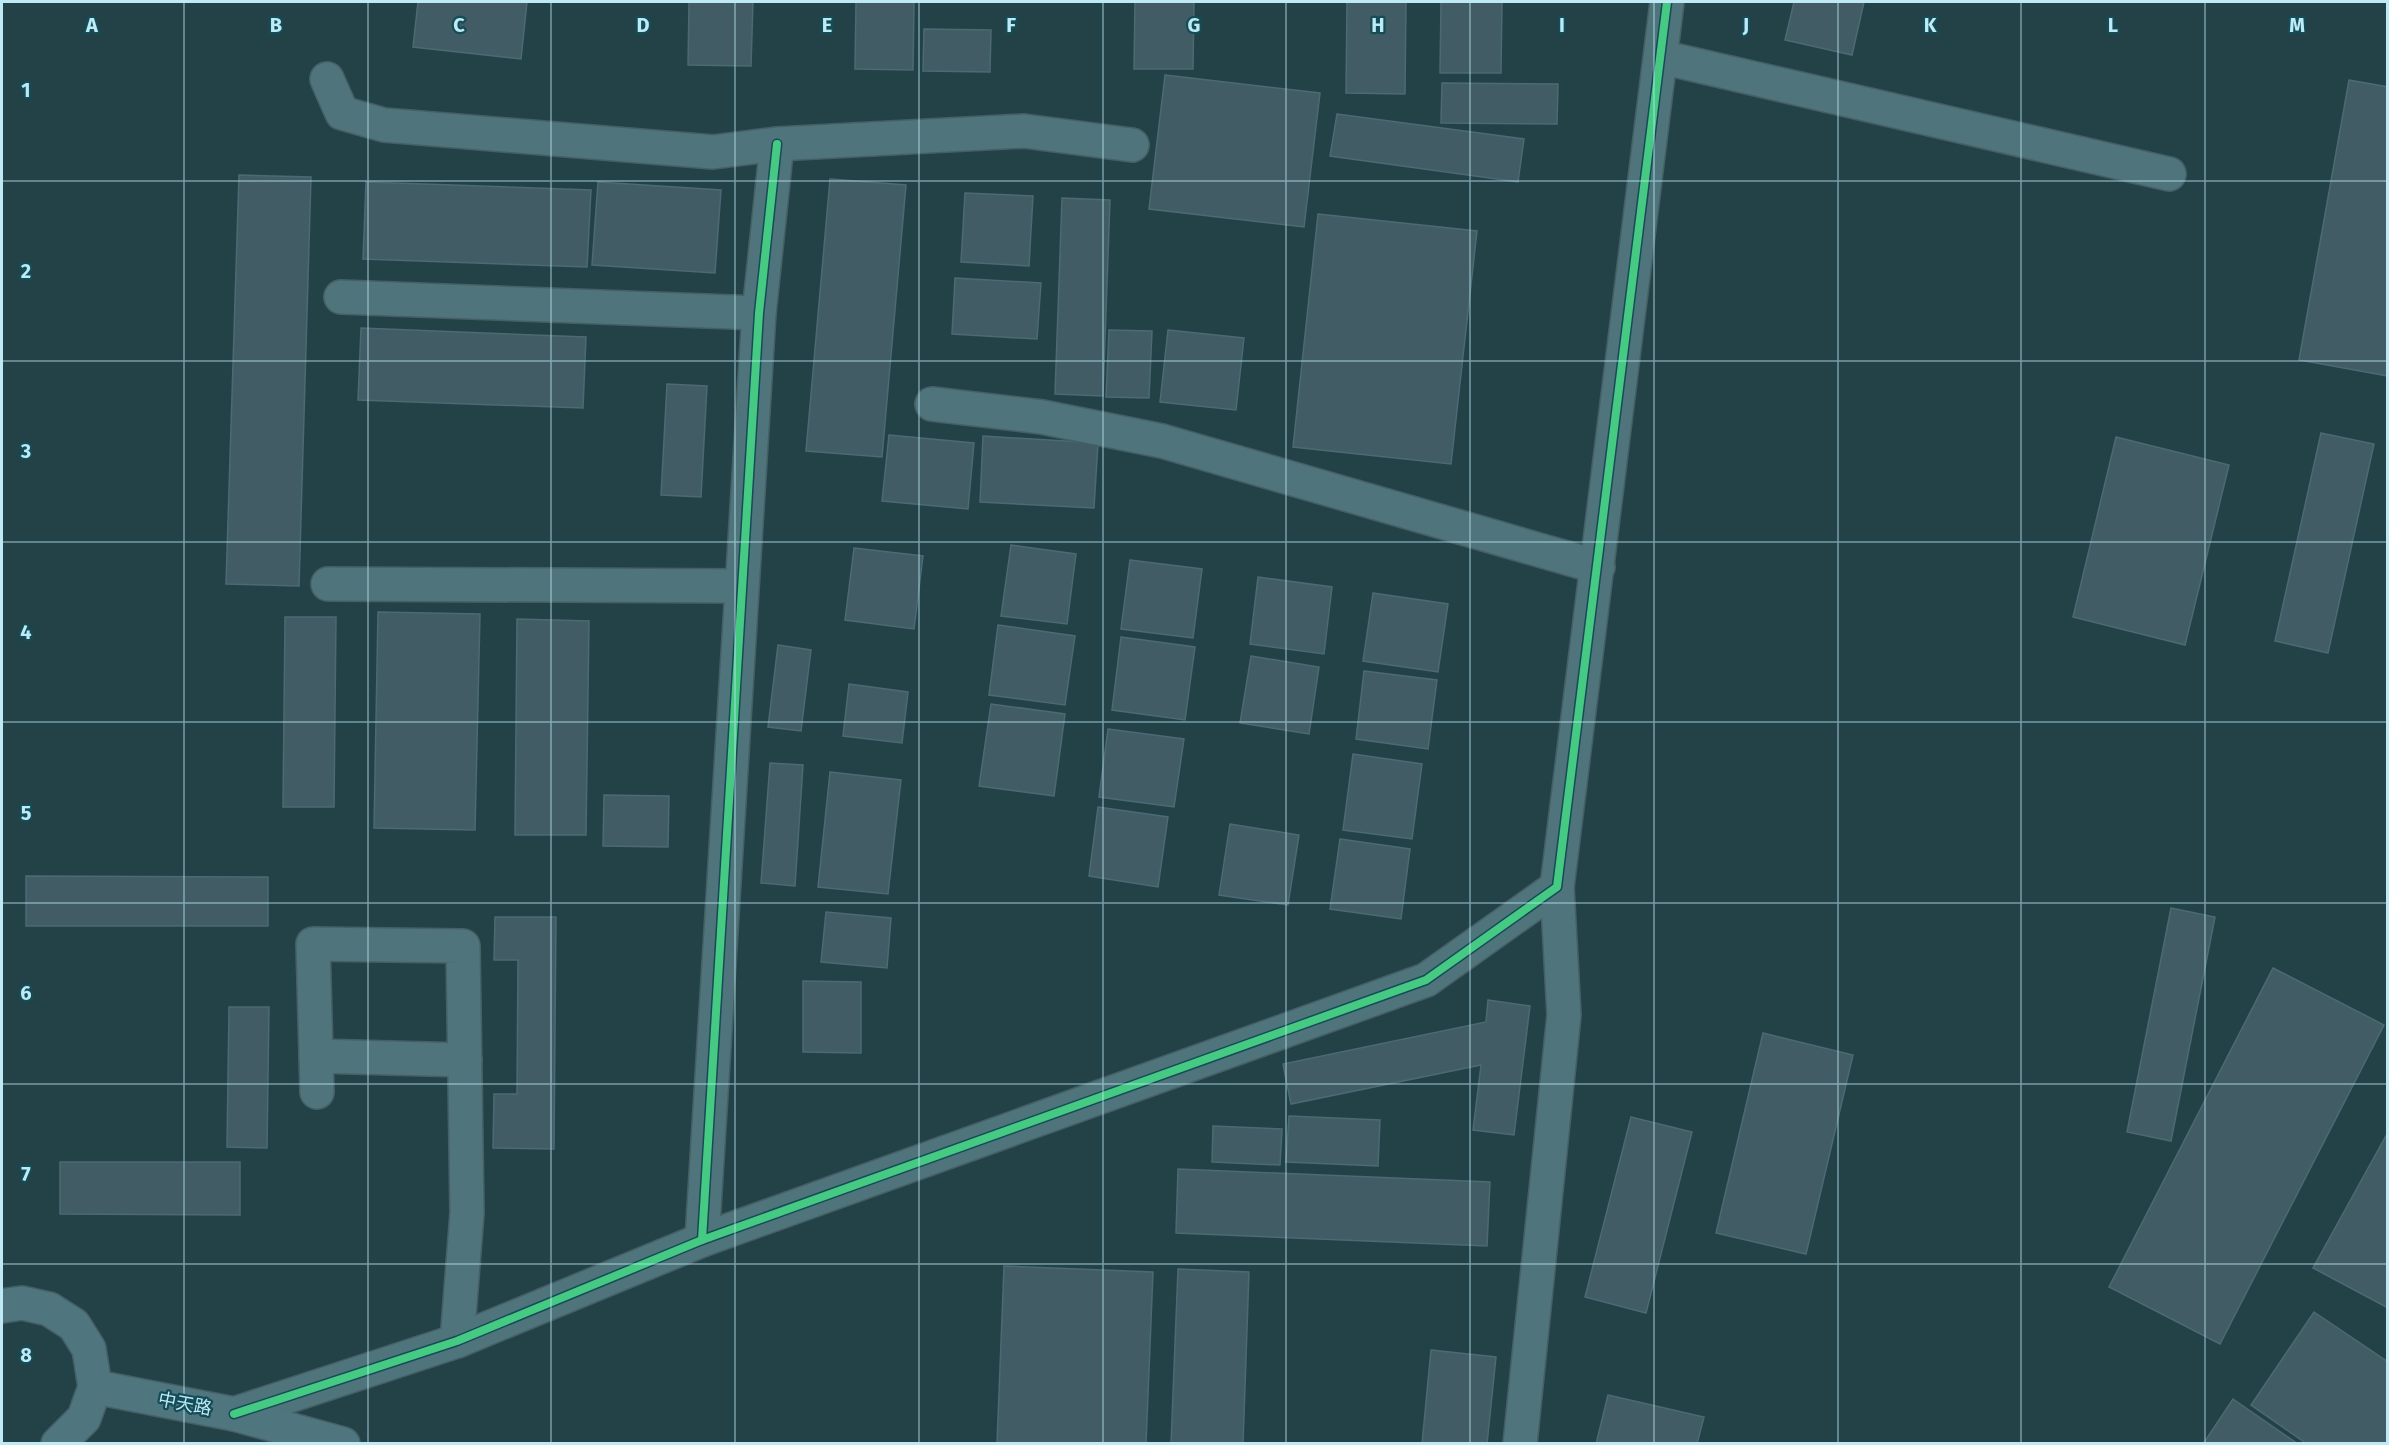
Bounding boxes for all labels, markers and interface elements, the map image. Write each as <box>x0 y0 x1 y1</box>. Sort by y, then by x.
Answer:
text: A <box>85 13 99 37</box>
text: B <box>270 13 282 37</box>
text: C <box>453 13 465 37</box>
text: D <box>636 13 650 37</box>
text: E <box>822 13 832 37</box>
text: F <box>1006 13 1016 37</box>
text: G <box>1188 13 1200 37</box>
text: H <box>1371 13 1385 37</box>
text: I <box>1559 13 1565 37</box>
text: J <box>1742 13 1749 37</box>
text: K <box>1924 13 1937 37</box>
text: L <box>2108 13 2118 37</box>
text: M <box>2289 13 2305 37</box>
text: 1 <box>21 78 31 102</box>
text: 2 <box>21 259 31 283</box>
text: 3 <box>20 439 31 463</box>
text: 4 <box>20 620 32 644</box>
text: 5 <box>21 801 32 825</box>
text: 6 <box>20 981 32 1005</box>
text: 7 <box>21 1162 31 1186</box>
text: 8 <box>20 1343 32 1367</box>
street label: 中天路 <box>156 1388 214 1420</box>

